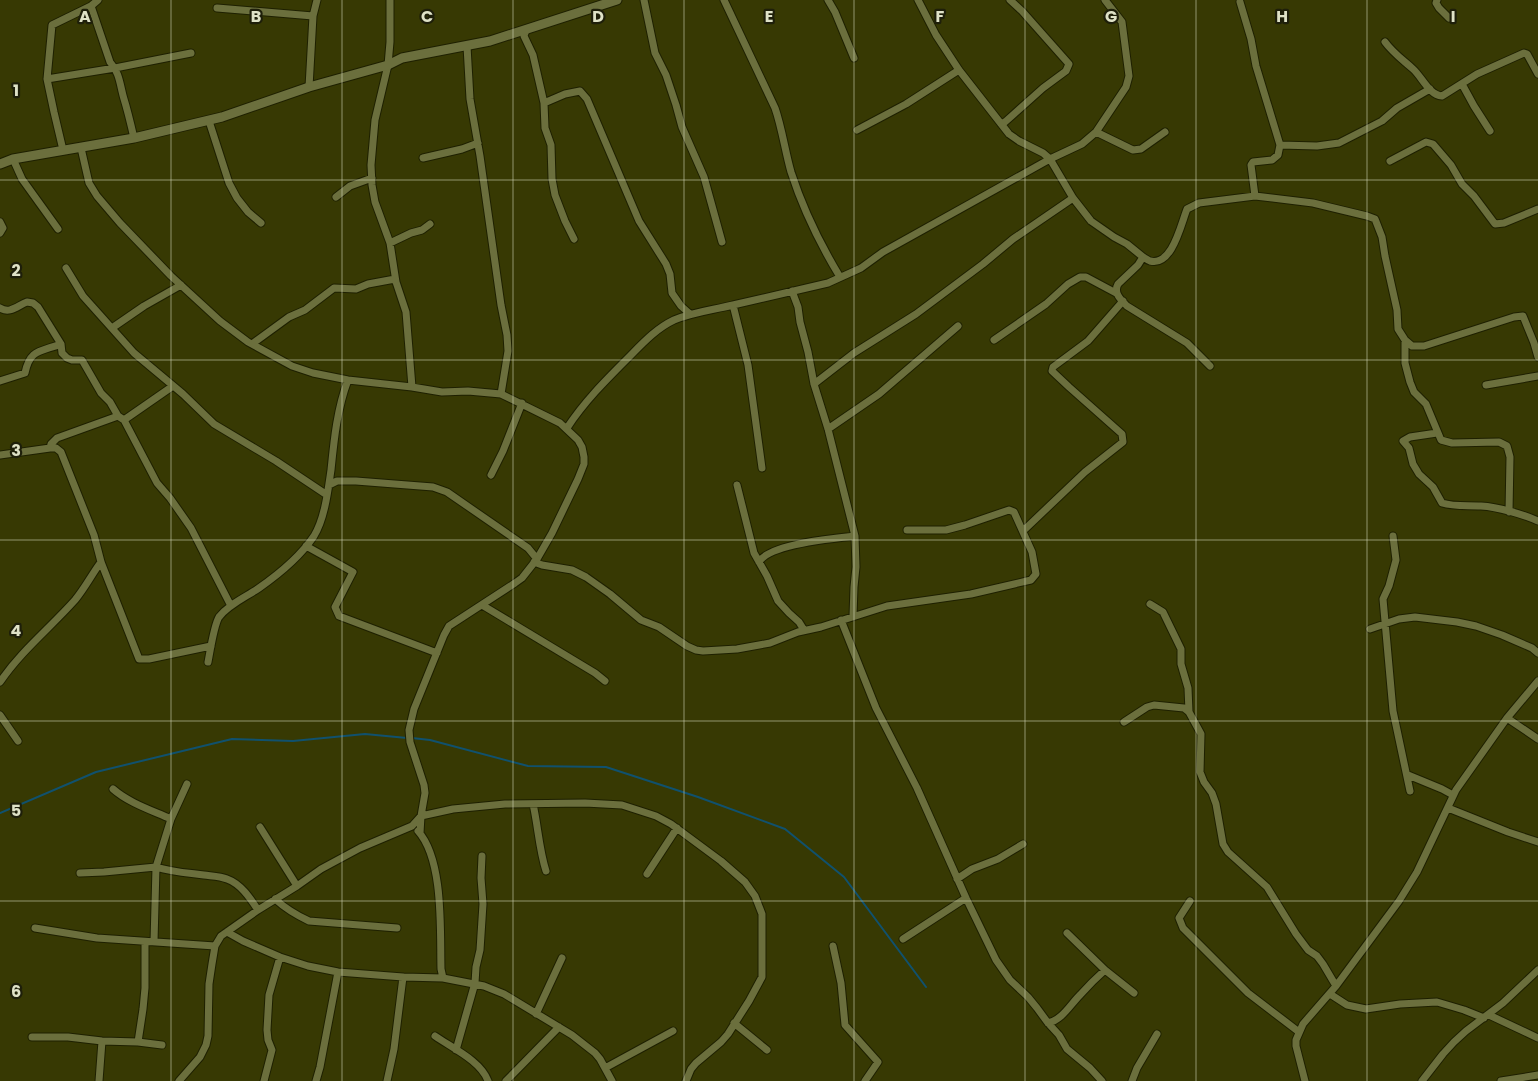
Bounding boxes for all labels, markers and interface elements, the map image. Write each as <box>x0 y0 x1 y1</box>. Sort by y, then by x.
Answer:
text: A <box>79 5 91 28</box>
text: B <box>251 5 261 28</box>
text: C <box>421 5 433 28</box>
text: D <box>592 5 604 28</box>
text: E <box>765 5 773 28</box>
text: F <box>936 5 945 28</box>
text: G <box>1105 5 1117 28</box>
text: H <box>1276 5 1288 28</box>
text: I <box>1451 5 1455 28</box>
text: 1 <box>13 79 19 102</box>
text: 2 <box>11 259 21 282</box>
text: 3 <box>11 439 21 462</box>
text: 4 <box>11 619 22 642</box>
text: 5 <box>11 799 21 822</box>
text: 6 <box>11 980 21 1003</box>

